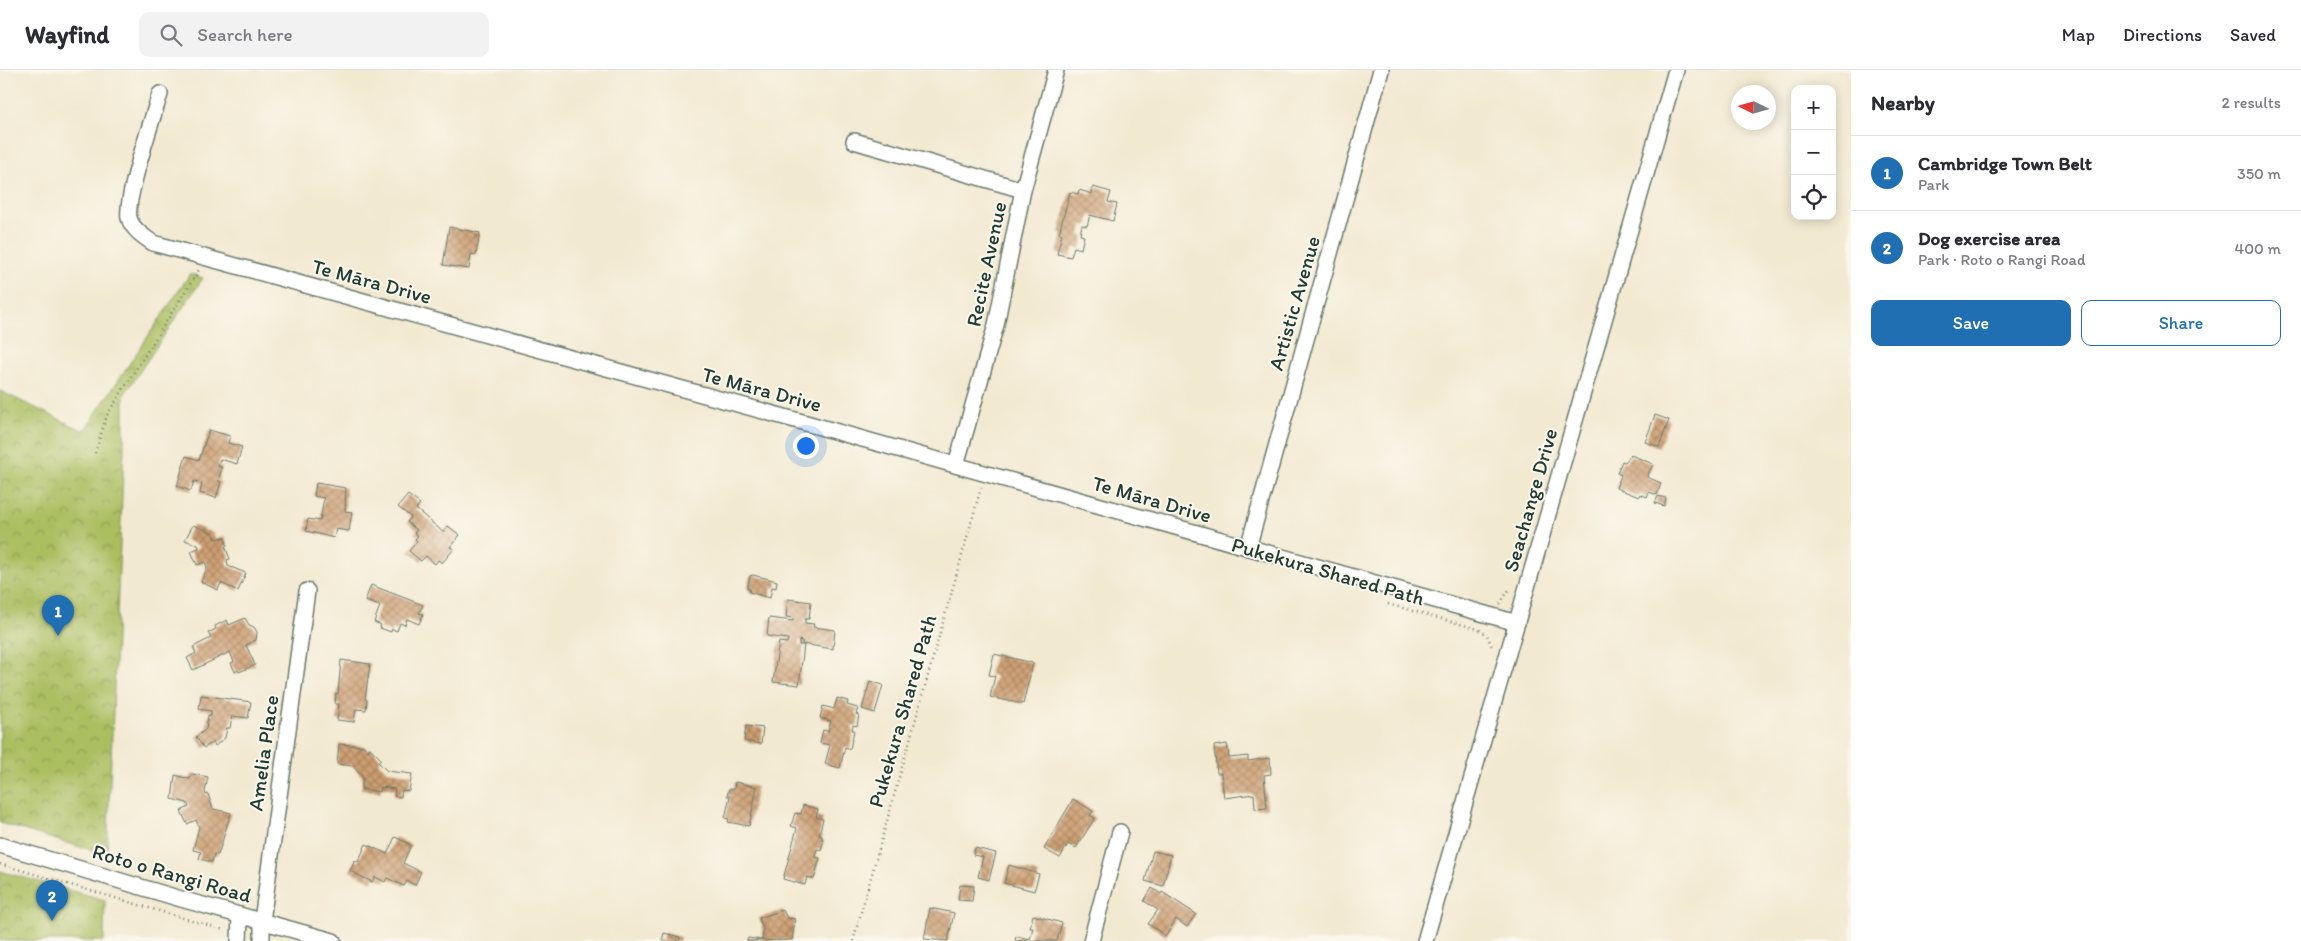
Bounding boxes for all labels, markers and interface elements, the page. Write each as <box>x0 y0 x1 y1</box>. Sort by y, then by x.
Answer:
search box <box>139 12 489 57</box>
text: Wayfind <box>25 20 109 49</box>
icon: search <box>157 21 185 49</box>
text: Search here <box>197 23 293 46</box>
text: Map <box>2062 24 2095 46</box>
text: Directions <box>2123 24 2202 46</box>
text: Saved <box>2230 24 2276 46</box>
north arrow <box>1731 85 1776 130</box>
map controls <box>1791 85 1836 220</box>
button: + <box>1791 85 1836 130</box>
text: Nearby <box>1871 90 1935 115</box>
text: 2 results <box>2221 93 2281 112</box>
button: − <box>1791 130 1836 175</box>
text: Cambridge Town Belt <box>1918 152 2092 175</box>
text: 1 <box>1883 164 1891 183</box>
text: 350 m <box>2237 164 2281 183</box>
button: locate <box>1791 175 1836 220</box>
text: Park <box>1918 175 1949 194</box>
street label: Recite Avenue <box>961 199 1011 329</box>
text: Dog exercise area <box>1918 227 2060 250</box>
street label: Artistic Avenue <box>1263 233 1325 373</box>
text: 2 <box>1883 239 1891 258</box>
text: 400 m <box>2235 239 2281 258</box>
text: Park · Roto o Rangi Road <box>1918 250 2086 269</box>
street label: Te Māra Drive <box>310 253 434 309</box>
button: Save <box>1871 300 2071 346</box>
button: Share <box>2081 300 2281 346</box>
street label: Te Māra Drive <box>700 361 824 417</box>
street label: Seachange Drive <box>1498 425 1562 575</box>
your location <box>793 433 819 459</box>
street label: Te Māra Drive <box>1090 470 1214 528</box>
street label: Pukekura Shared Path <box>1229 532 1427 611</box>
pin: 1 <box>42 595 74 636</box>
street label: Pukekura Shared Path <box>863 612 942 810</box>
street label: Amelia Place <box>242 693 284 813</box>
street label: Roto o Rangi Road <box>90 838 255 908</box>
pin: 2 <box>36 880 68 921</box>

